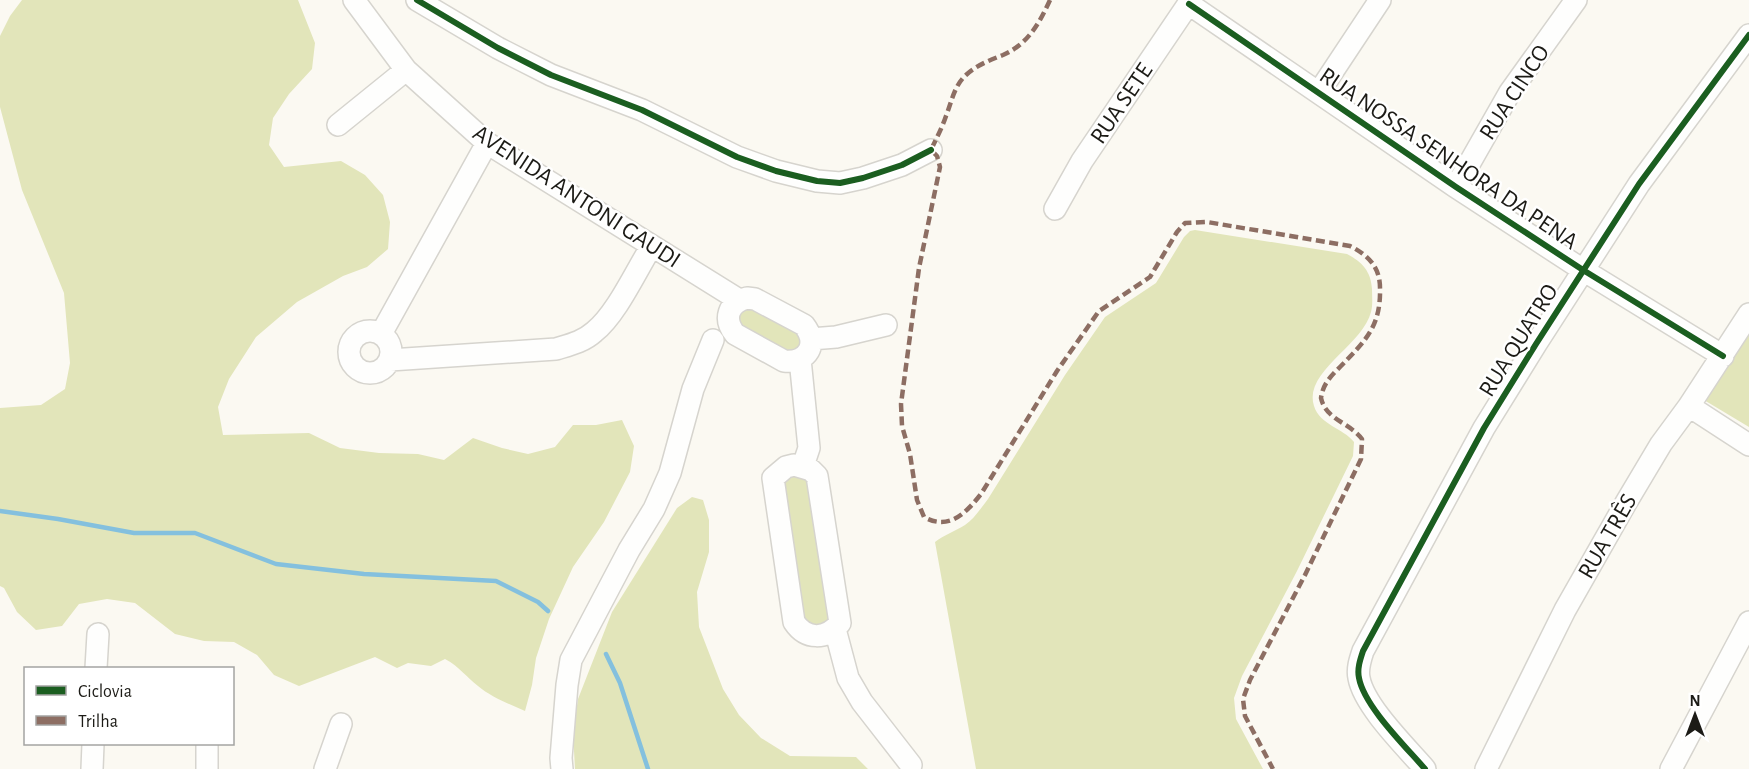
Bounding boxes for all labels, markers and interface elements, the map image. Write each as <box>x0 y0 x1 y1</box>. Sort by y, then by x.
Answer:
street label: RUA CINCO <box>1475 41 1554 144</box>
street label: RUA SETE <box>1086 59 1158 148</box>
street label: RUA NOSSA SENHORA DA PENA <box>1315 63 1582 254</box>
street label: AVENIDA ANTONI GAUDI <box>468 121 684 273</box>
street label: RUA QUATRO <box>1475 280 1563 401</box>
street label: RUA TRÊS <box>1572 489 1642 583</box>
legend <box>24 667 234 745</box>
text: Ciclovia <box>78 683 132 701</box>
north arrow <box>1665 685 1725 745</box>
text: N <box>1689 693 1701 709</box>
text: Trilha <box>78 713 118 731</box>

